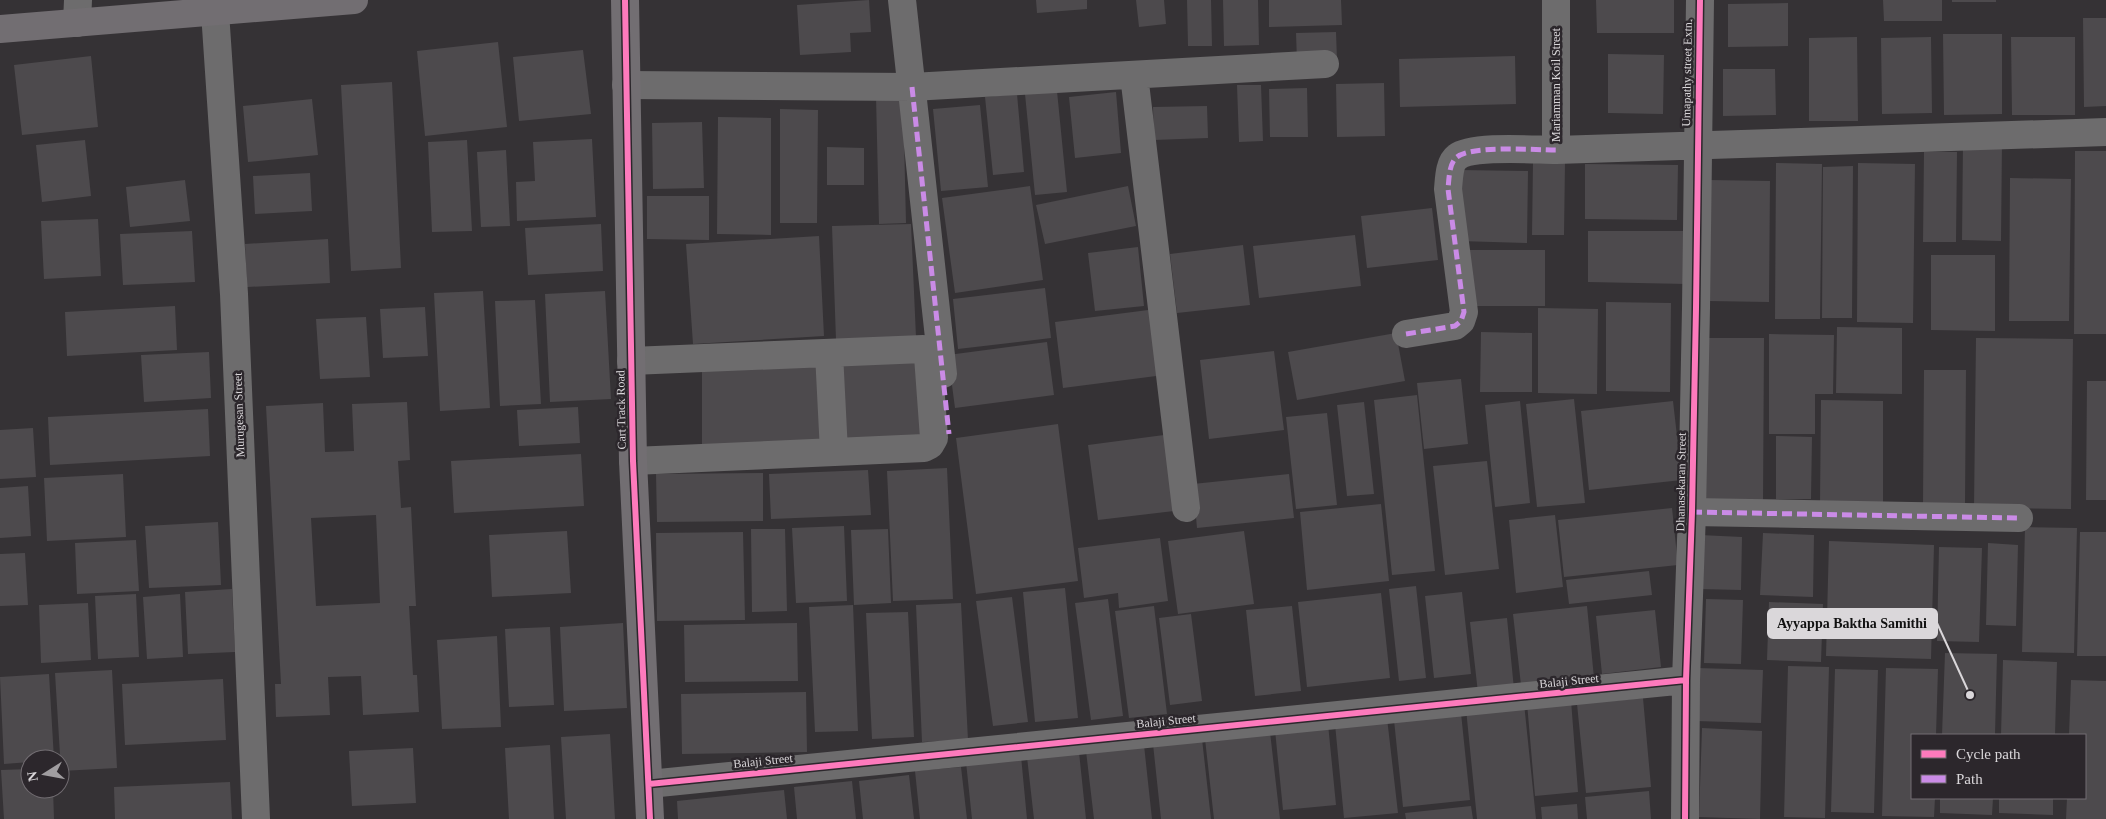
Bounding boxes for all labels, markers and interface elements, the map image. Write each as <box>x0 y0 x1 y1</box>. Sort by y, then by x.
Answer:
street label: Umapathy street Extn. <box>1679 19 1695 127</box>
street label: Mariamman Koil Street <box>1549 27 1563 142</box>
street label: Cart Track Road <box>613 370 629 450</box>
street label: Murugesan Street <box>230 372 247 458</box>
street label: Dhanasekaran Street <box>1673 432 1689 532</box>
callout: Ayyappa Baktha Samithi <box>1768 609 1937 638</box>
text: Ayyappa Baktha Samithi <box>1777 616 1927 631</box>
street label: Balaji Street <box>1539 671 1600 691</box>
street label: Balaji Street <box>1136 711 1197 731</box>
legend <box>1911 734 2086 799</box>
text: Cycle path <box>1956 746 2021 762</box>
north arrow <box>20 749 70 799</box>
street label: Balaji Street <box>733 751 794 771</box>
text: N <box>24 770 41 783</box>
text: Path <box>1956 771 1983 787</box>

